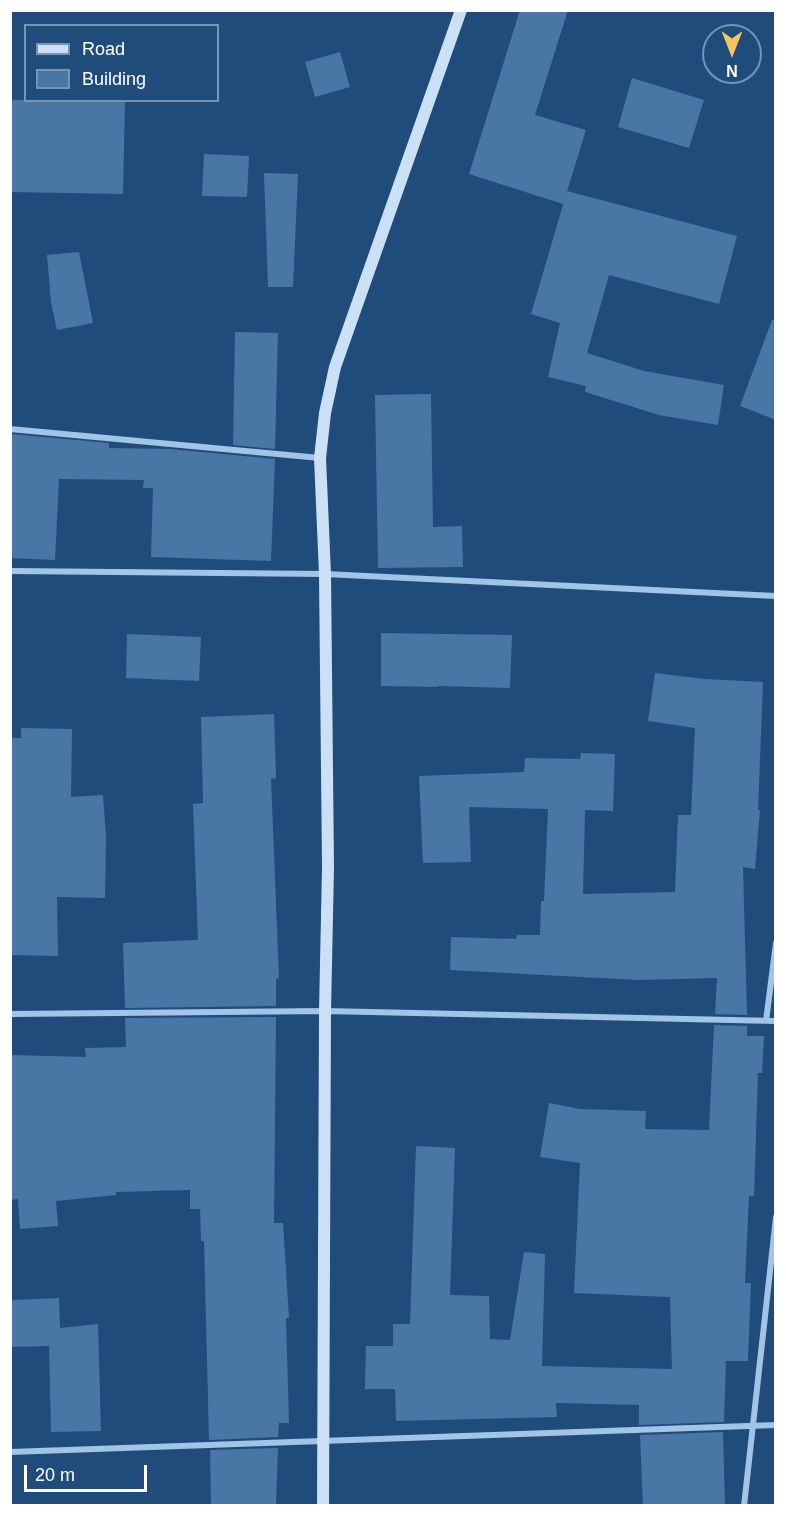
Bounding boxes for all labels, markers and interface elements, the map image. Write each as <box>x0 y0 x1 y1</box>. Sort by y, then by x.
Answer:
legend <box>24 24 219 102</box>
north arrow <box>702 24 762 84</box>
text: Road <box>82 39 125 59</box>
text: N <box>726 62 738 79</box>
text: Building <box>82 69 146 89</box>
scale bar <box>27 1453 150 1491</box>
text: 20 m <box>35 1465 75 1485</box>

